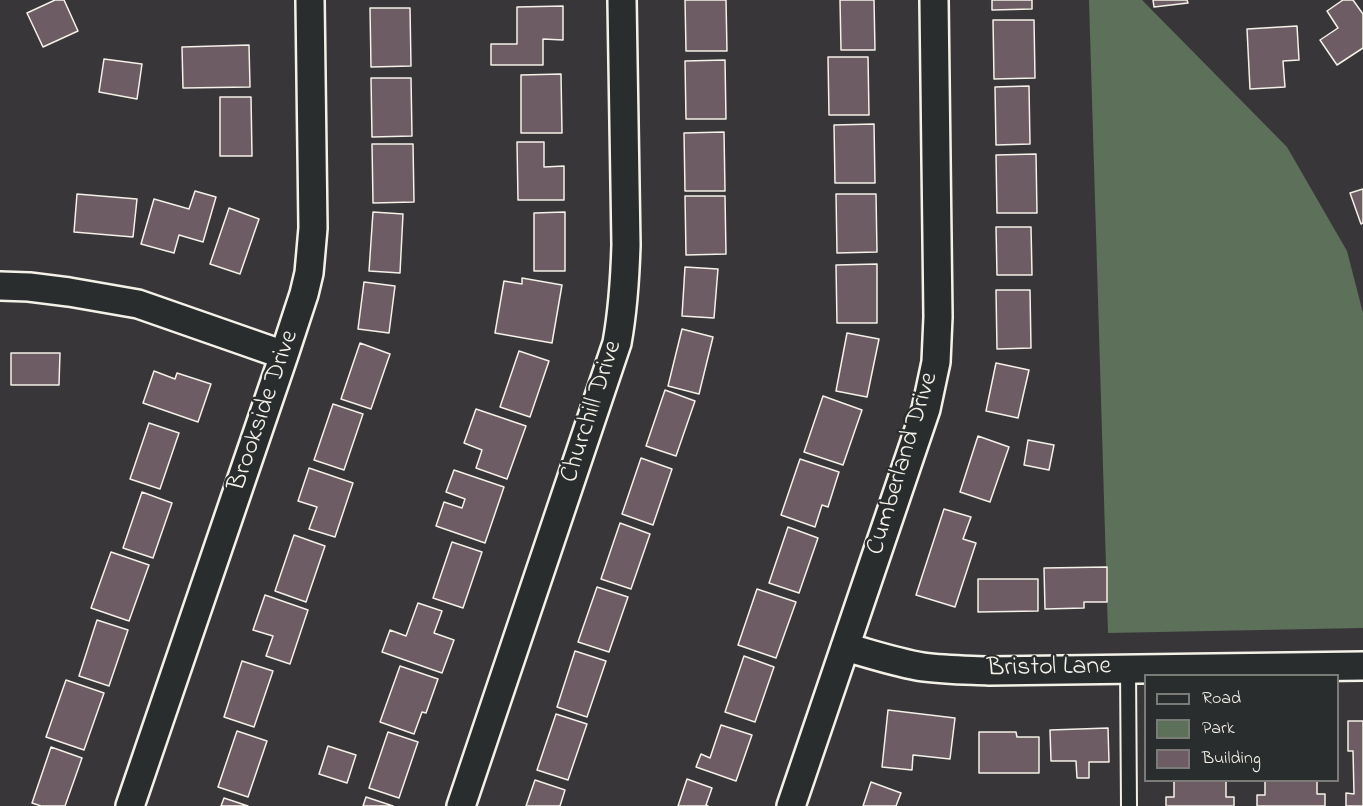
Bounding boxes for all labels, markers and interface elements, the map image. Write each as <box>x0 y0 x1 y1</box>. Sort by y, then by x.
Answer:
street label: Brookside Drive <box>223 326 307 496</box>
street label: Churchill Drive <box>555 337 631 487</box>
street label: Cumberland Drive <box>861 369 947 559</box>
street label: Bristol Lane <box>987 652 1111 686</box>
legend <box>1144 674 1339 782</box>
text: Road <box>1202 686 1241 712</box>
text: Park <box>1202 716 1235 742</box>
text: Building <box>1202 746 1261 772</box>

